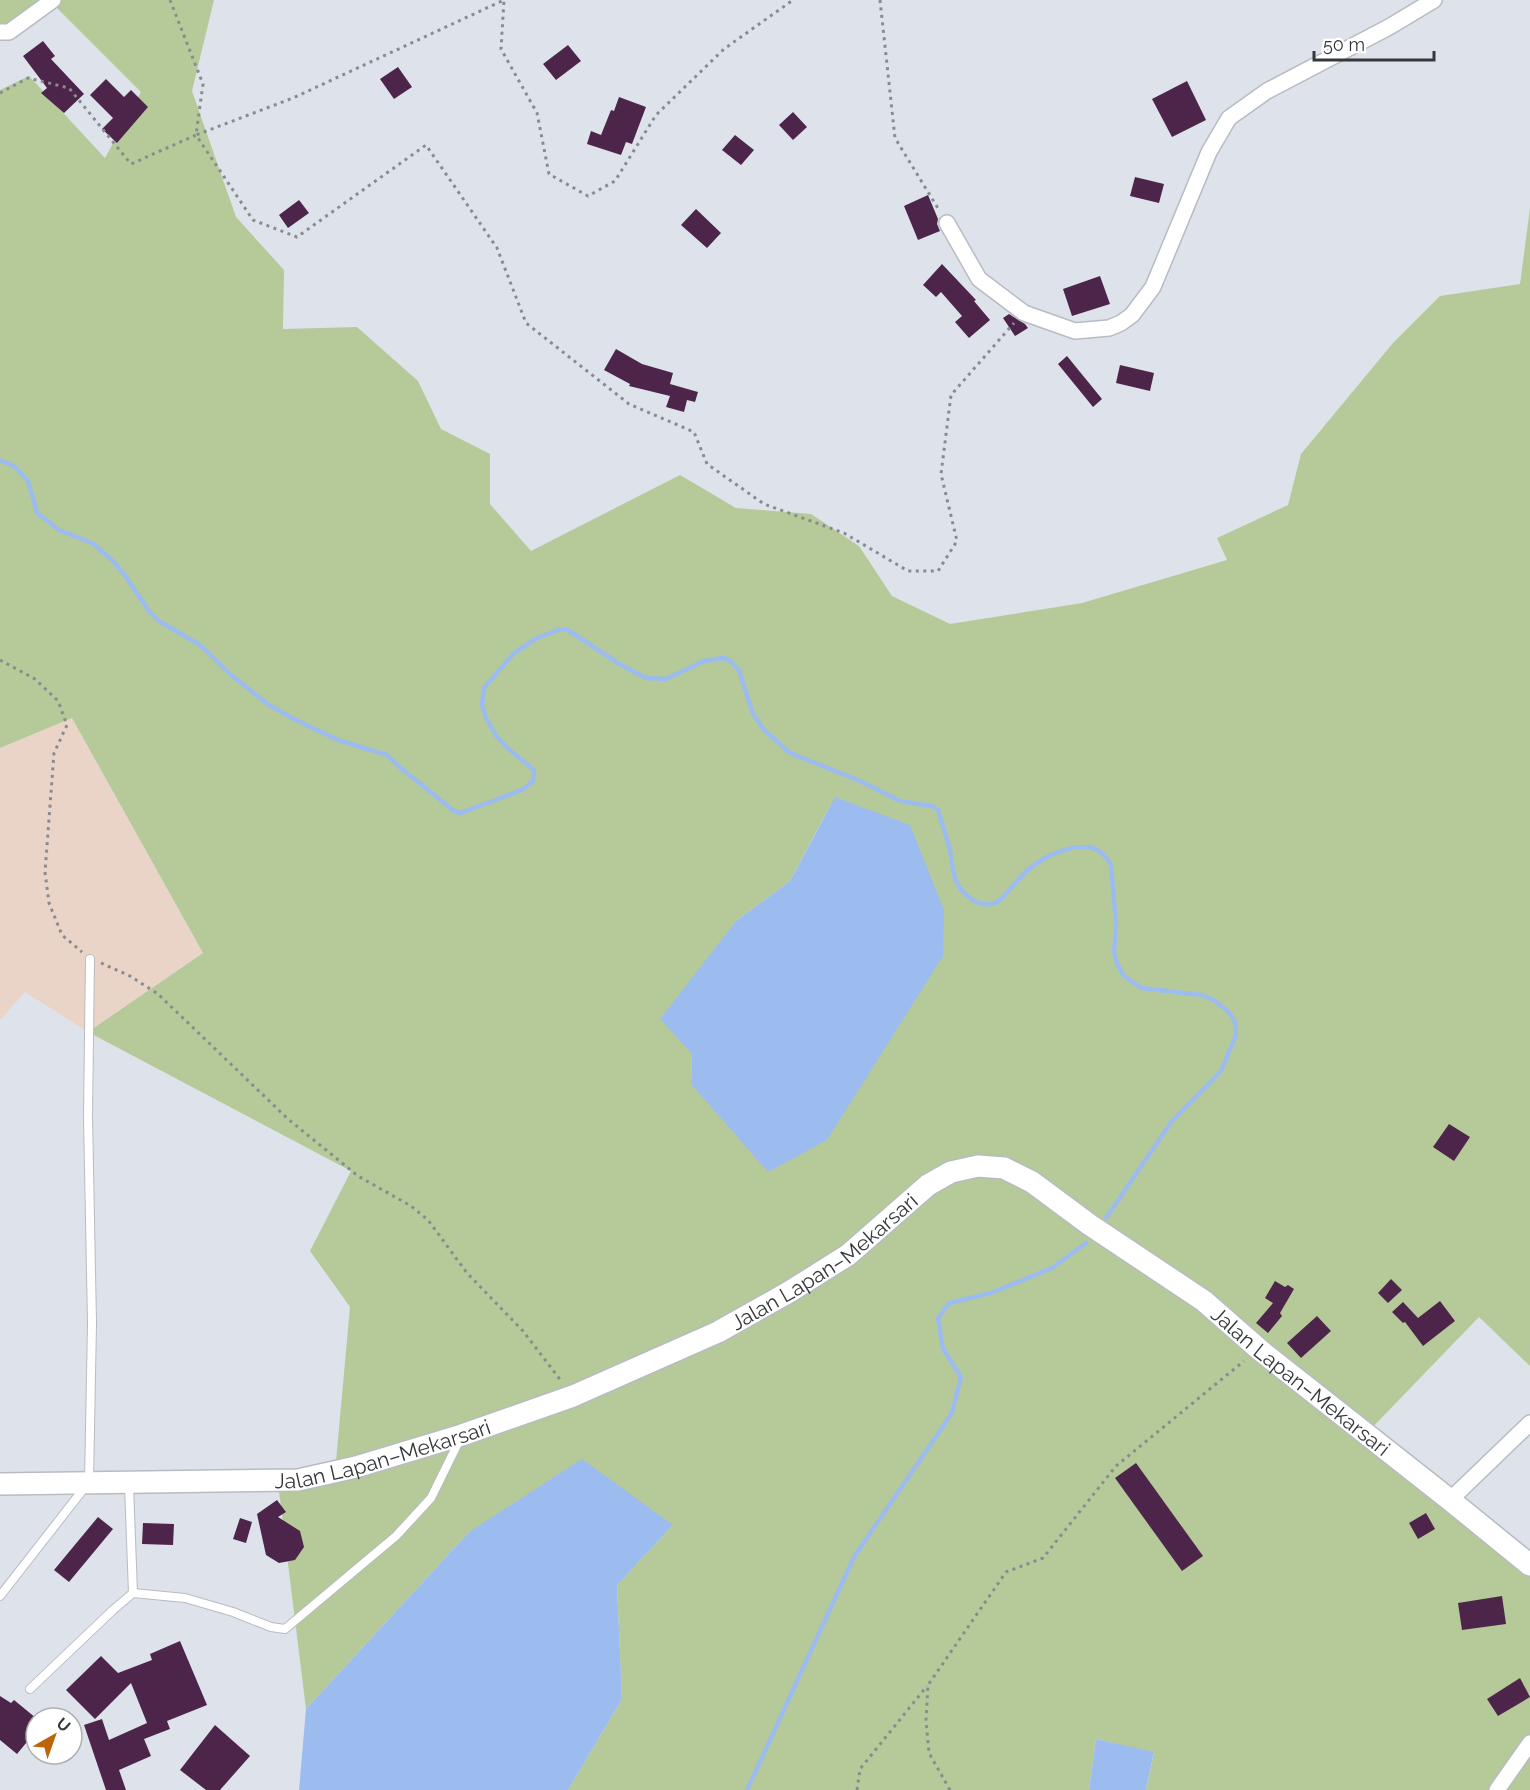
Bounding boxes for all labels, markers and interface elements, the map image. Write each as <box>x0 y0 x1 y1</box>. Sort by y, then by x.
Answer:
scale bar <box>1314 24 1434 62</box>
text: 50 m <box>1323 34 1365 55</box>
street label: Jalan Lapan–Mekarsari <box>726 1188 922 1335</box>
street label: Jalan Lapan–Mekarsari <box>1206 1301 1395 1461</box>
street label: Jalan Lapan–Mekarsari <box>275 1414 494 1493</box>
north arrow <box>24 1706 84 1766</box>
text: U <box>53 1714 74 1736</box>

